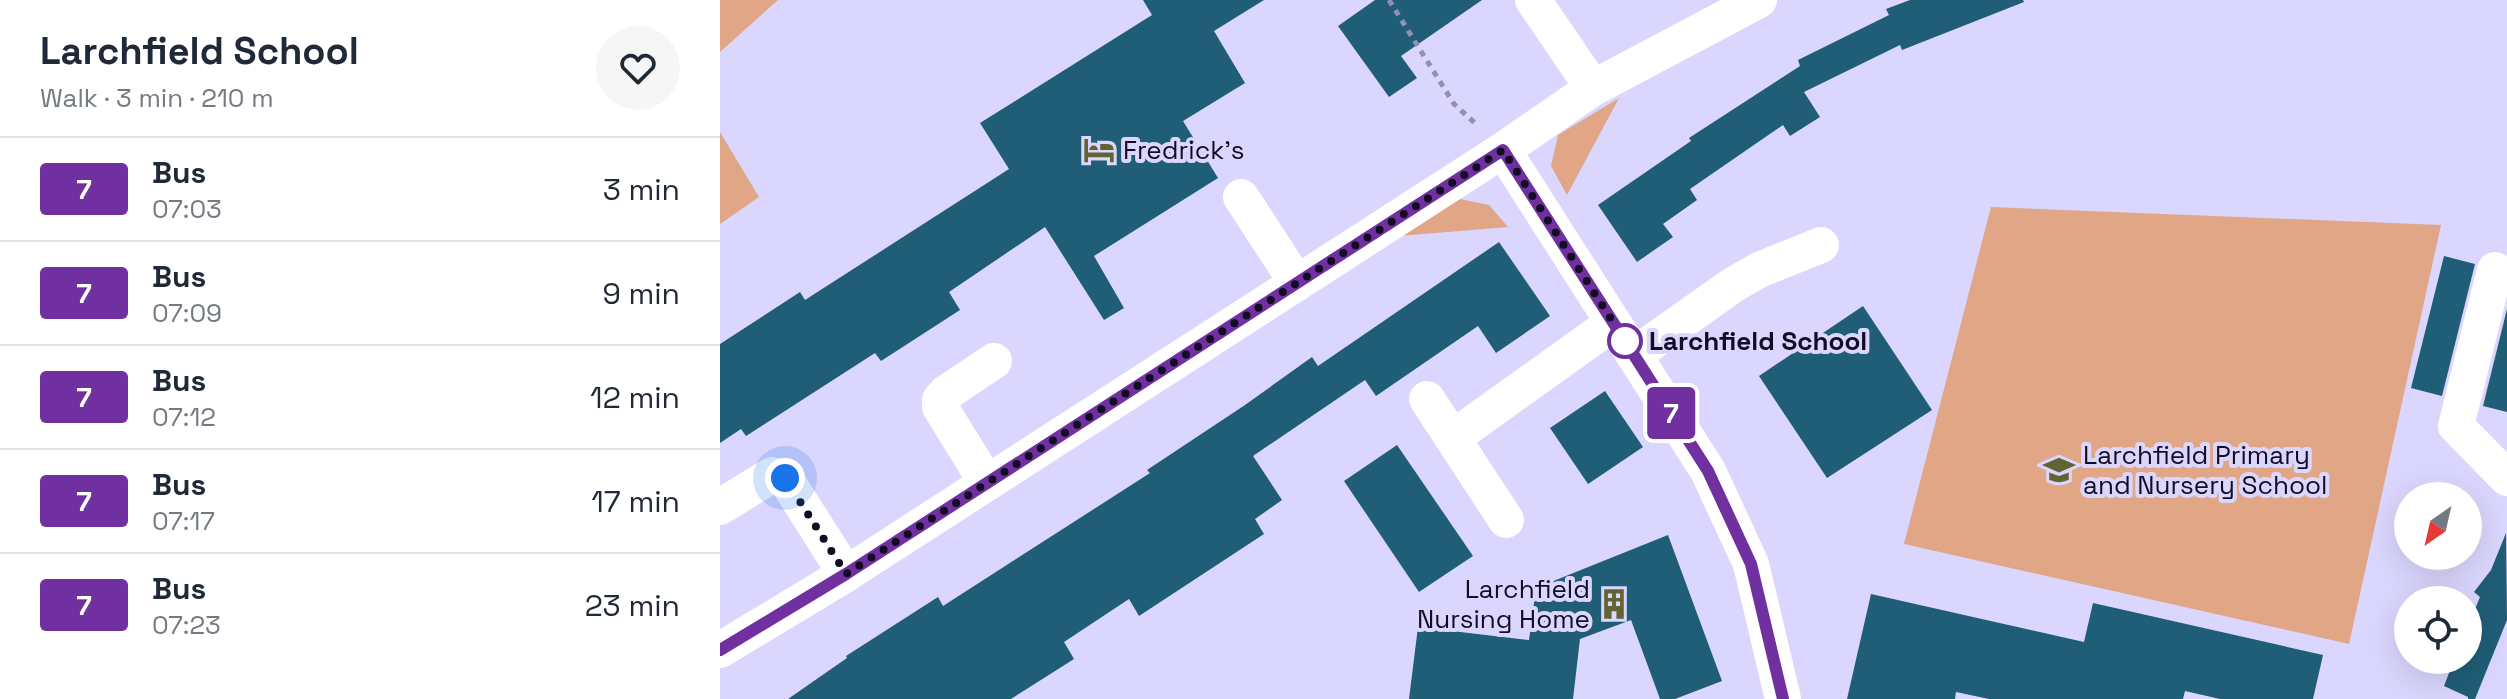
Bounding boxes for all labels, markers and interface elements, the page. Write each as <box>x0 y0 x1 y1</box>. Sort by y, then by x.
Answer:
button: heart <box>596 26 680 110</box>
text: Larchfield School <box>40 27 359 75</box>
text: Walk · 3 min · 210 m <box>40 81 274 115</box>
hotel icon: Fredrick's <box>1082 133 1116 167</box>
place label: Fredrick's <box>1123 133 1244 167</box>
text: Bus <box>152 153 206 192</box>
text: 3 min <box>603 170 680 209</box>
text: 7 <box>76 171 92 207</box>
text: 07:03 <box>152 192 222 226</box>
text: Bus <box>152 257 206 296</box>
text: 9 min <box>602 274 680 313</box>
text: 7 <box>76 275 92 311</box>
text: 07:09 <box>152 296 222 330</box>
marker: Larchfield School <box>1608 324 1642 358</box>
place label: Larchfield School <box>1649 324 1867 358</box>
text: Bus <box>152 361 206 400</box>
text: 12 min <box>590 378 680 417</box>
text: 7 <box>76 379 92 415</box>
line badge: 7 <box>1645 387 1697 439</box>
text: 7 <box>1663 395 1679 431</box>
text: 07:12 <box>152 400 216 434</box>
place label: Larchfield Primary and Nursery School <box>2083 438 2327 502</box>
school or university icon: Larchfield Primary and Nursery School <box>2042 453 2076 487</box>
your location <box>765 458 805 498</box>
text: Bus <box>152 465 206 504</box>
text: 17 min <box>591 482 680 521</box>
north arrow <box>2394 482 2482 570</box>
map controls <box>2394 482 2482 674</box>
text: 7 <box>76 483 92 519</box>
text: 07:17 <box>152 504 215 538</box>
text: Bus <box>152 569 206 608</box>
place label: Larchfield Nursing Home <box>1417 572 1590 636</box>
text: 23 min <box>585 586 680 625</box>
button: locate <box>2394 586 2482 674</box>
text: 7 <box>76 587 92 623</box>
building icon: Larchfield Nursing Home <box>1597 587 1631 621</box>
text: 07:23 <box>152 608 221 642</box>

